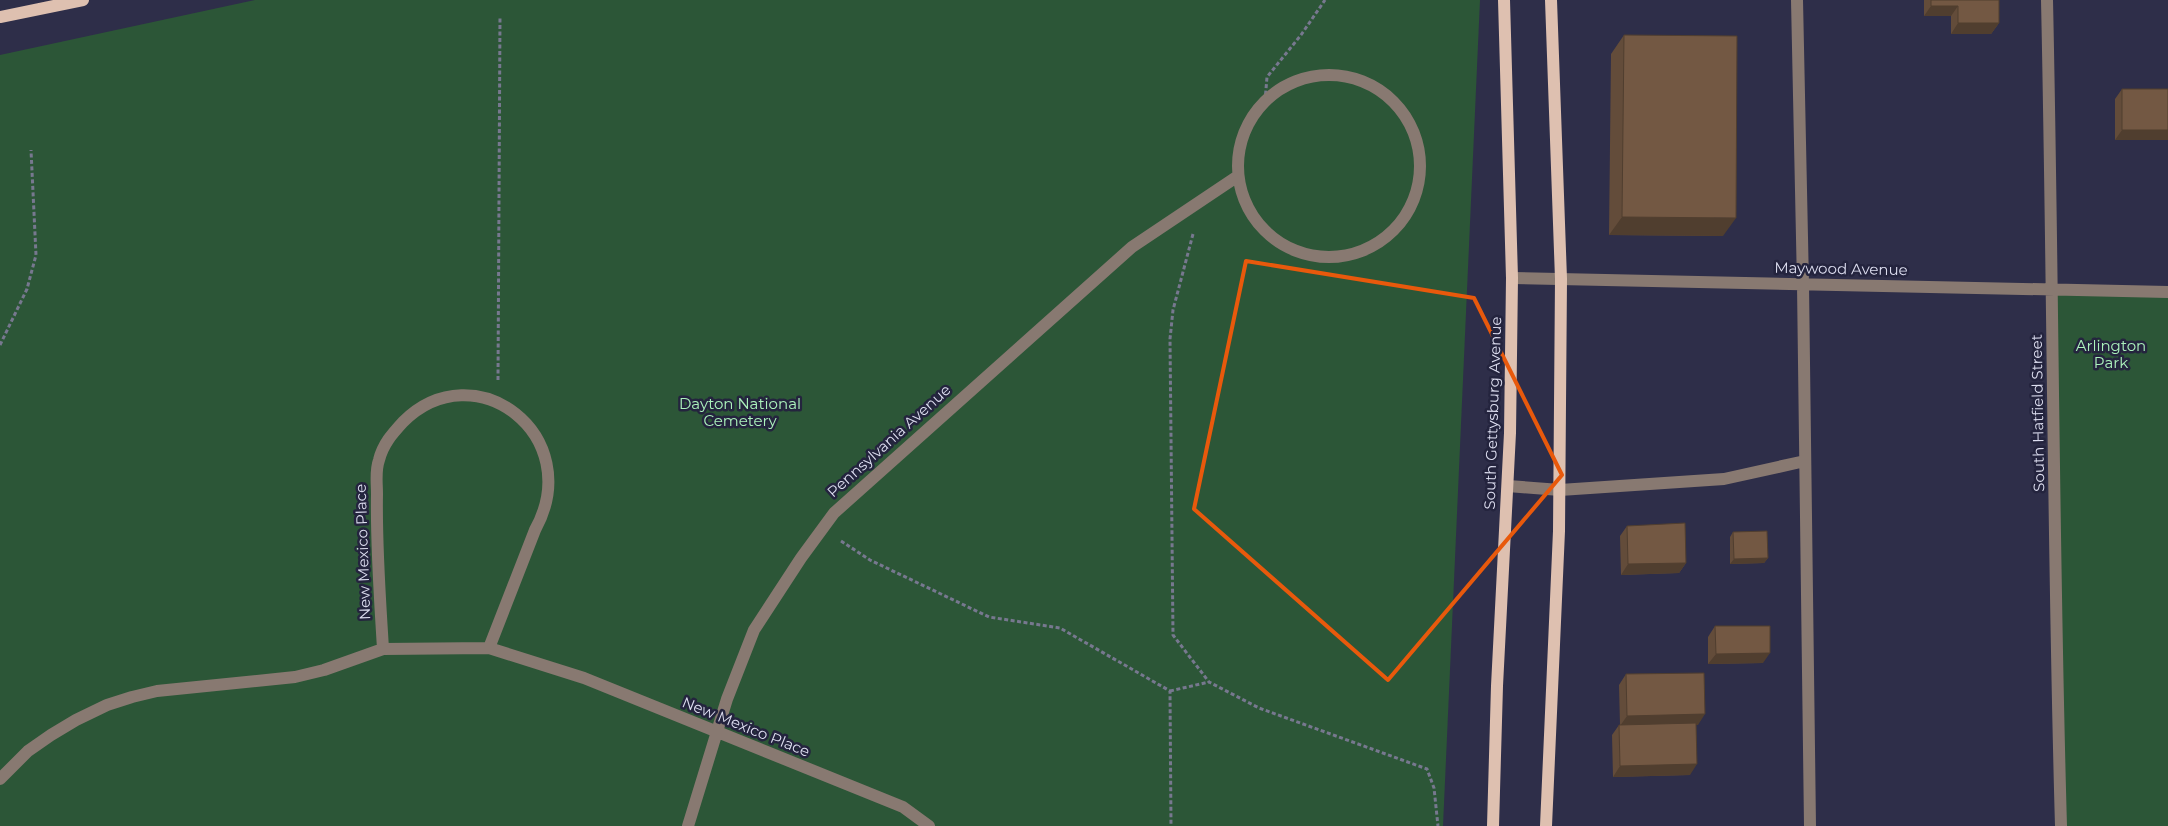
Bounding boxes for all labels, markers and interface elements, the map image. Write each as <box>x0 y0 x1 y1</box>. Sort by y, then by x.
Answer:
street label: Maywood Avenue <box>1774 258 1908 279</box>
street label: South Gettysburg Avenue <box>1480 316 1505 510</box>
street label: South Hatfield Street <box>2027 334 2048 492</box>
park label: Arlington Park <box>2076 336 2146 372</box>
street label: Pennsylvania Avenue <box>823 380 954 501</box>
park label: Dayton National Cemetery <box>679 394 801 430</box>
street label: New Mexico Place <box>351 484 374 620</box>
street label: New Mexico Place <box>680 692 813 761</box>

